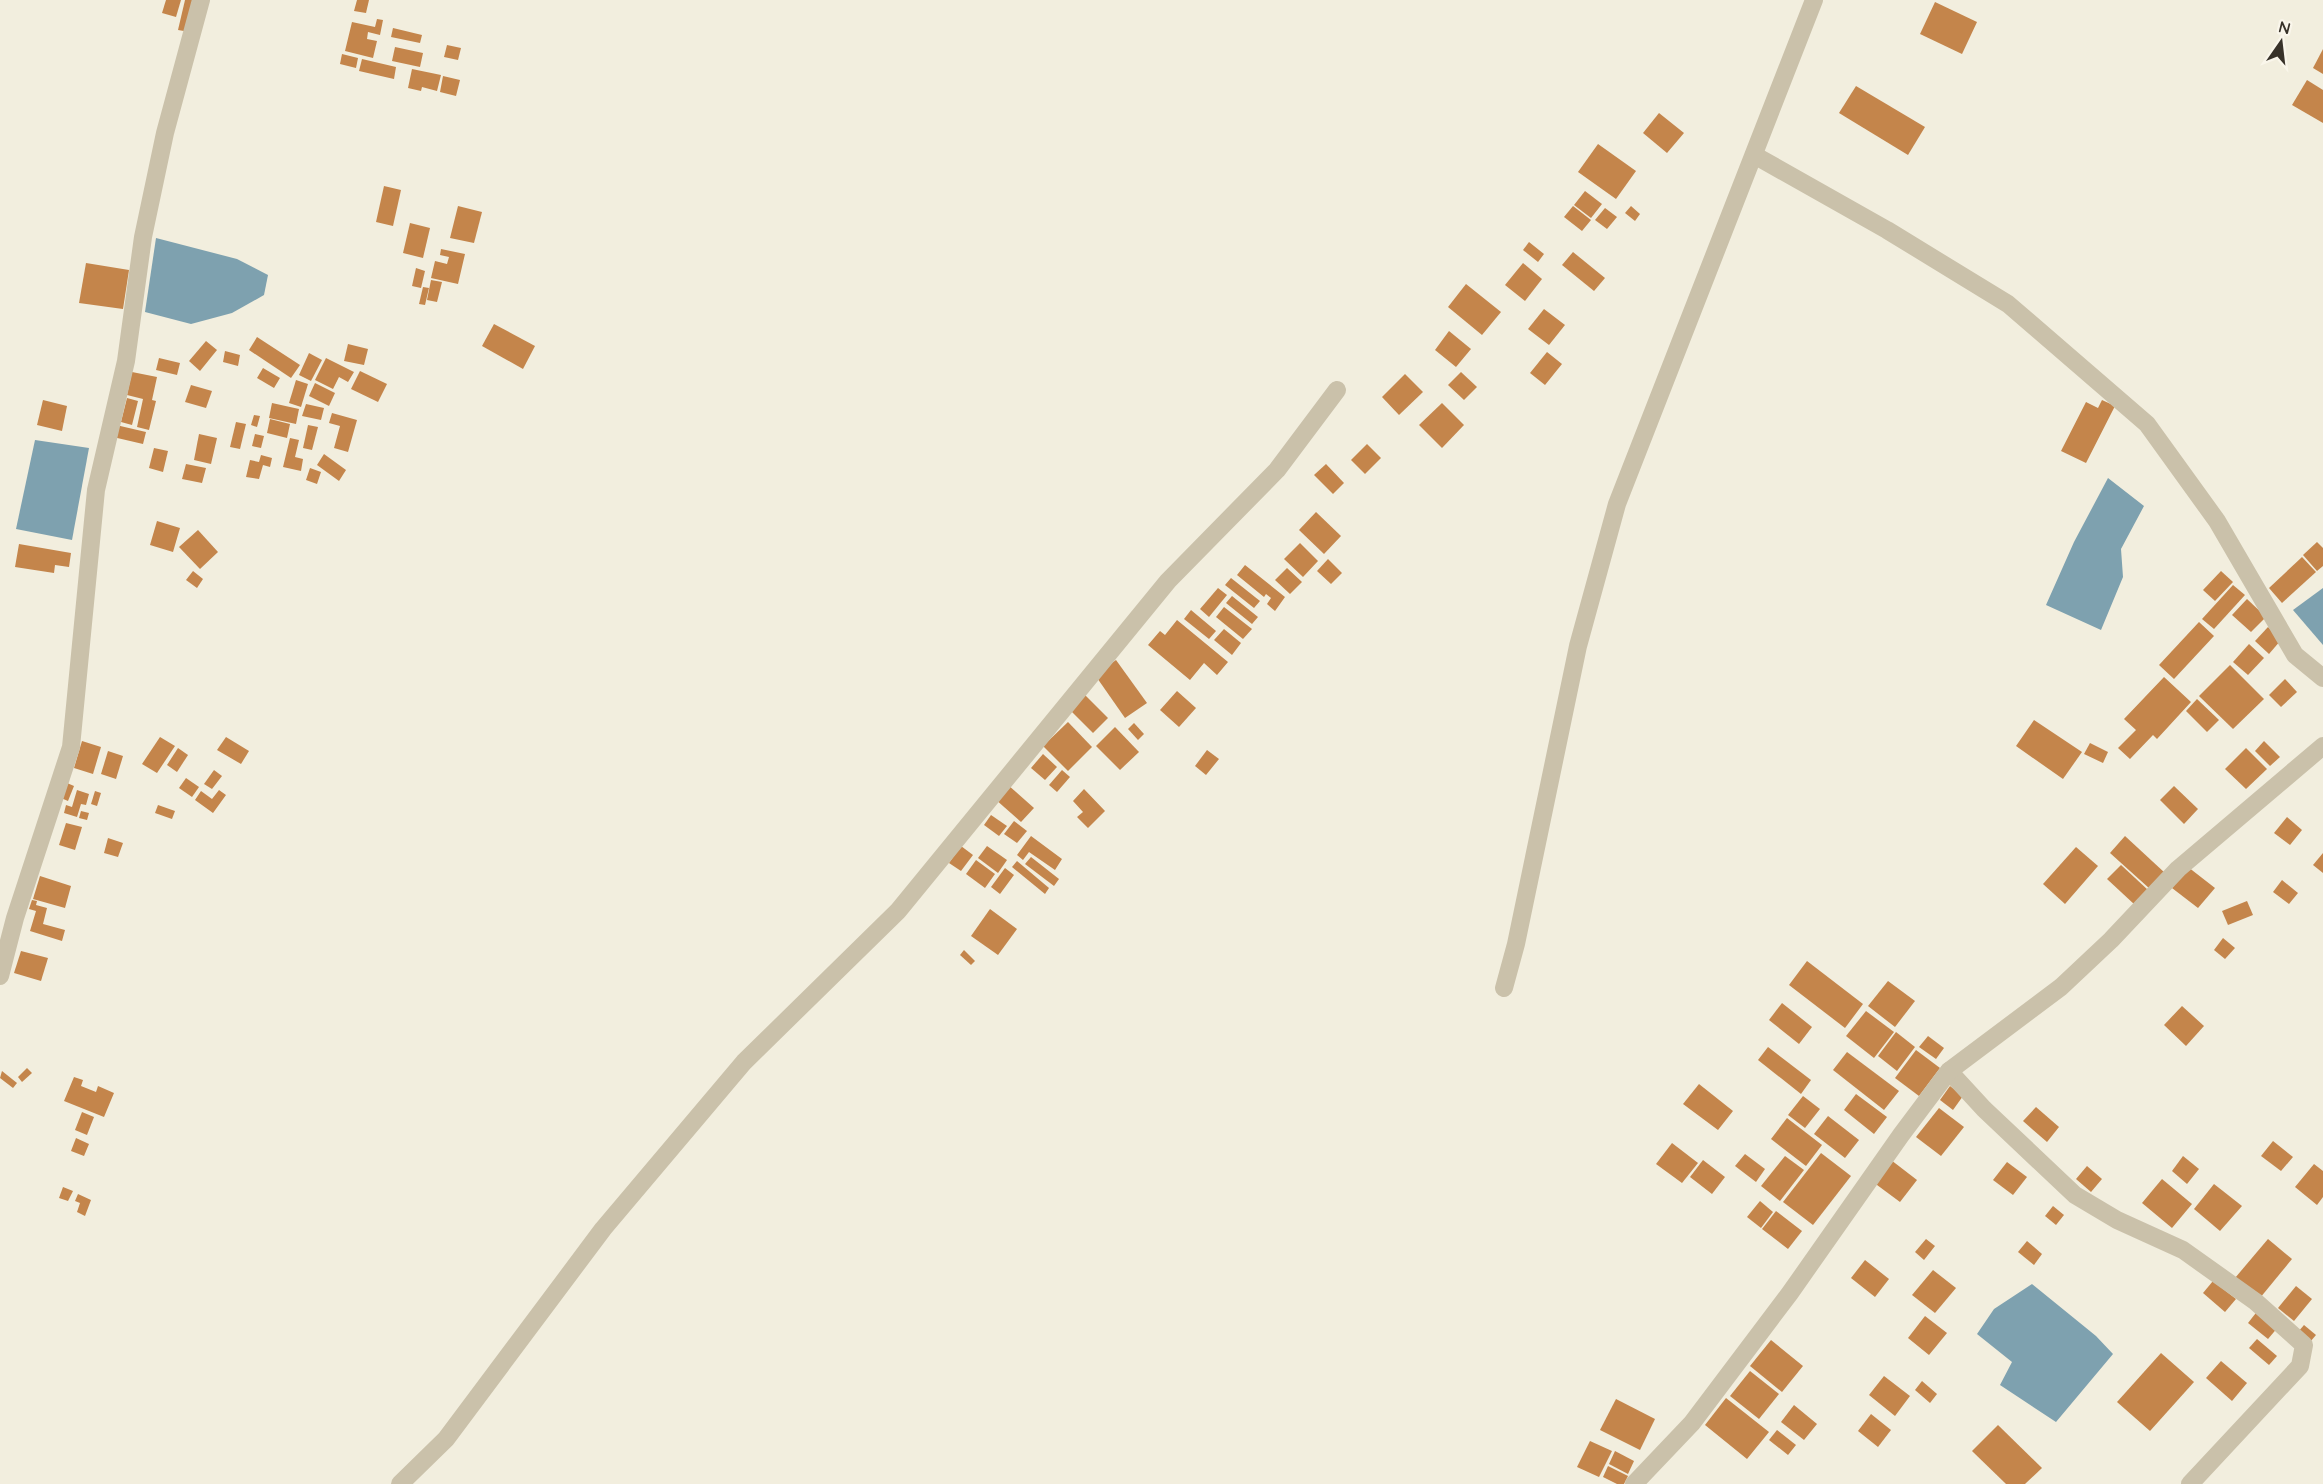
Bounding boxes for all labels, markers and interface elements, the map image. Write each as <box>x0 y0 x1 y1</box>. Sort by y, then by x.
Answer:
north arrow <box>2251 12 2311 72</box>
text: N <box>2277 16 2293 39</box>

